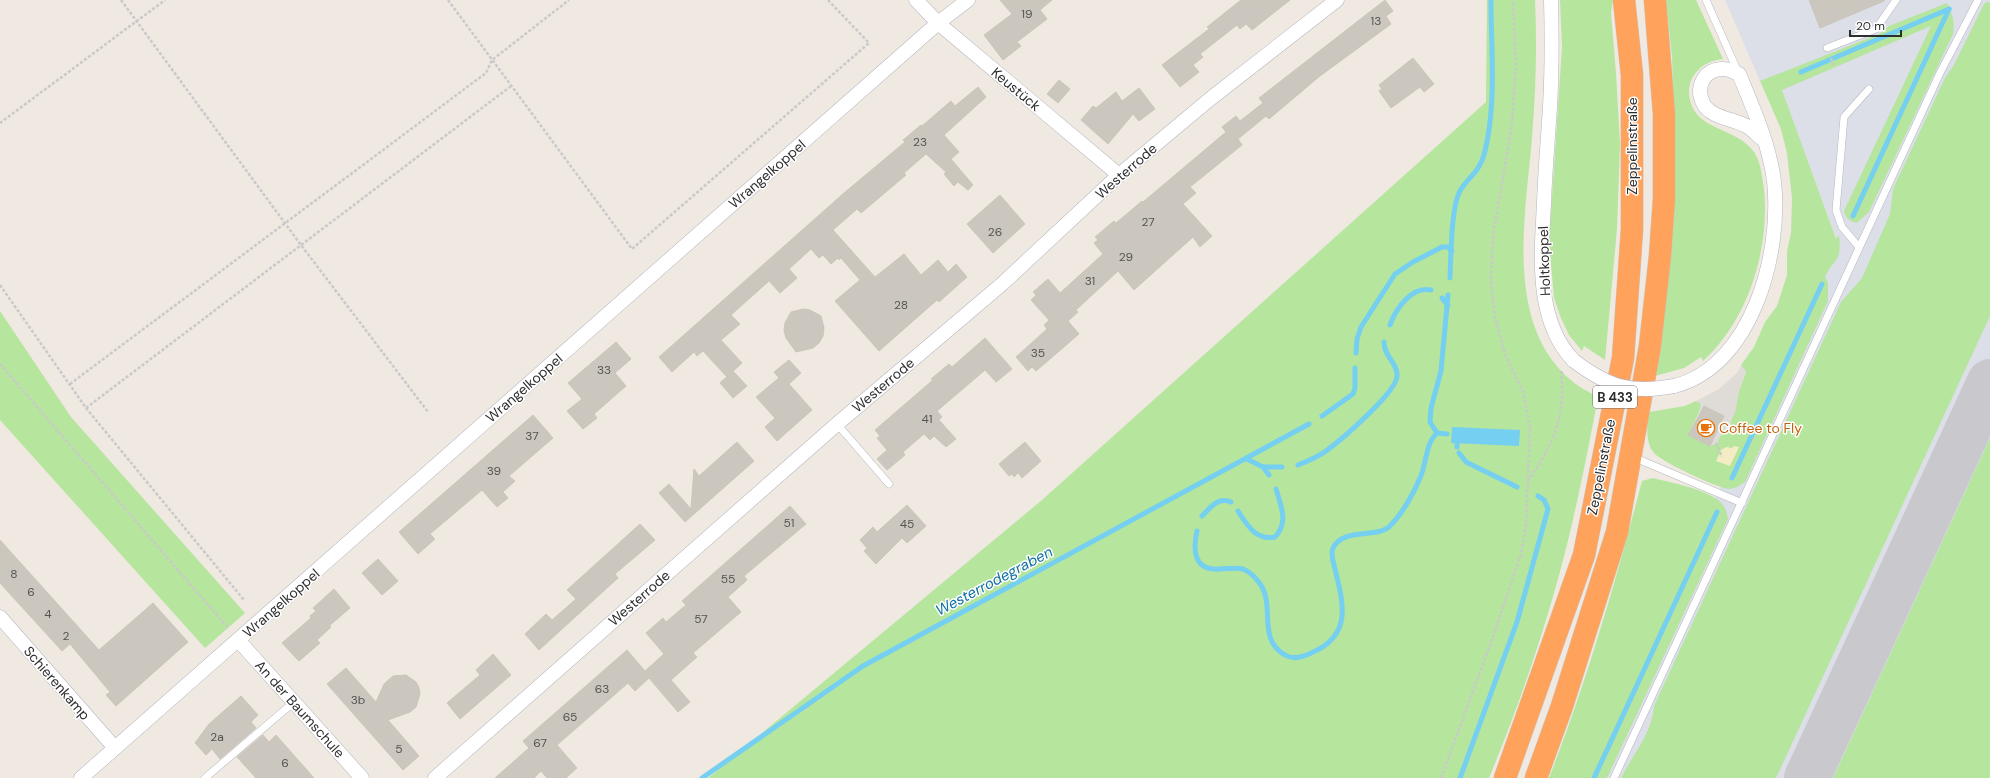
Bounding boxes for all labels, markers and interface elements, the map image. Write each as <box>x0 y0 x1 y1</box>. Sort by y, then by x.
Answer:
house number: 19 <box>1021 6 1033 22</box>
scale bar <box>1850 12 1901 38</box>
house number: 13 <box>1371 13 1381 29</box>
text: 20 m <box>1856 18 1885 34</box>
street label: Keustück <box>988 63 1044 115</box>
street label: Zeppelinstraße <box>1623 97 1641 195</box>
house number: 23 <box>913 134 927 150</box>
street label: Wrangelkoppel <box>725 136 809 212</box>
street label: Westerrode <box>1091 139 1161 203</box>
house number: 27 <box>1141 214 1155 230</box>
house number: 26 <box>988 224 1002 240</box>
street label: Holtkoppel <box>1534 226 1554 296</box>
house number: 29 <box>1119 249 1133 265</box>
house number: 31 <box>1085 273 1095 289</box>
house number: 28 <box>894 297 908 313</box>
house number: 35 <box>1031 345 1045 361</box>
street label: Wrangelkoppel <box>482 350 566 426</box>
street label: Westerrode <box>848 354 918 416</box>
house number: 33 <box>597 362 611 378</box>
road number: B 433 <box>1593 386 1637 408</box>
house number: 41 <box>921 411 933 427</box>
street label: Zeppelinstraße <box>1583 417 1619 517</box>
cafe icon: Coffee to Fly <box>1696 418 1716 438</box>
place label: Coffee to Fly <box>1719 419 1802 437</box>
house number: 37 <box>525 428 539 444</box>
house number: 39 <box>487 463 501 479</box>
house number: 51 <box>783 515 795 531</box>
house number: 45 <box>900 516 914 532</box>
water label: Westerrodegraben <box>932 541 1056 620</box>
street label: Wrangelkoppel <box>239 565 323 641</box>
house number: 8 <box>10 566 18 582</box>
street label: Westerrode <box>604 566 674 630</box>
house number: 55 <box>721 571 735 587</box>
house number: 6 <box>27 584 35 600</box>
house number: 4 <box>44 606 52 622</box>
house number: 57 <box>694 611 708 627</box>
house number: 2 <box>63 628 70 644</box>
street label: Schierenkamp <box>20 642 94 724</box>
street label: An der Baumschule <box>251 656 349 762</box>
house number: 63 <box>595 681 609 697</box>
house number: 3b <box>351 692 365 708</box>
house number: 65 <box>563 709 577 725</box>
house number: 2a <box>210 729 224 745</box>
house number: 67 <box>533 735 547 751</box>
house number: 5 <box>395 741 403 757</box>
house number: 6 <box>281 755 289 771</box>

